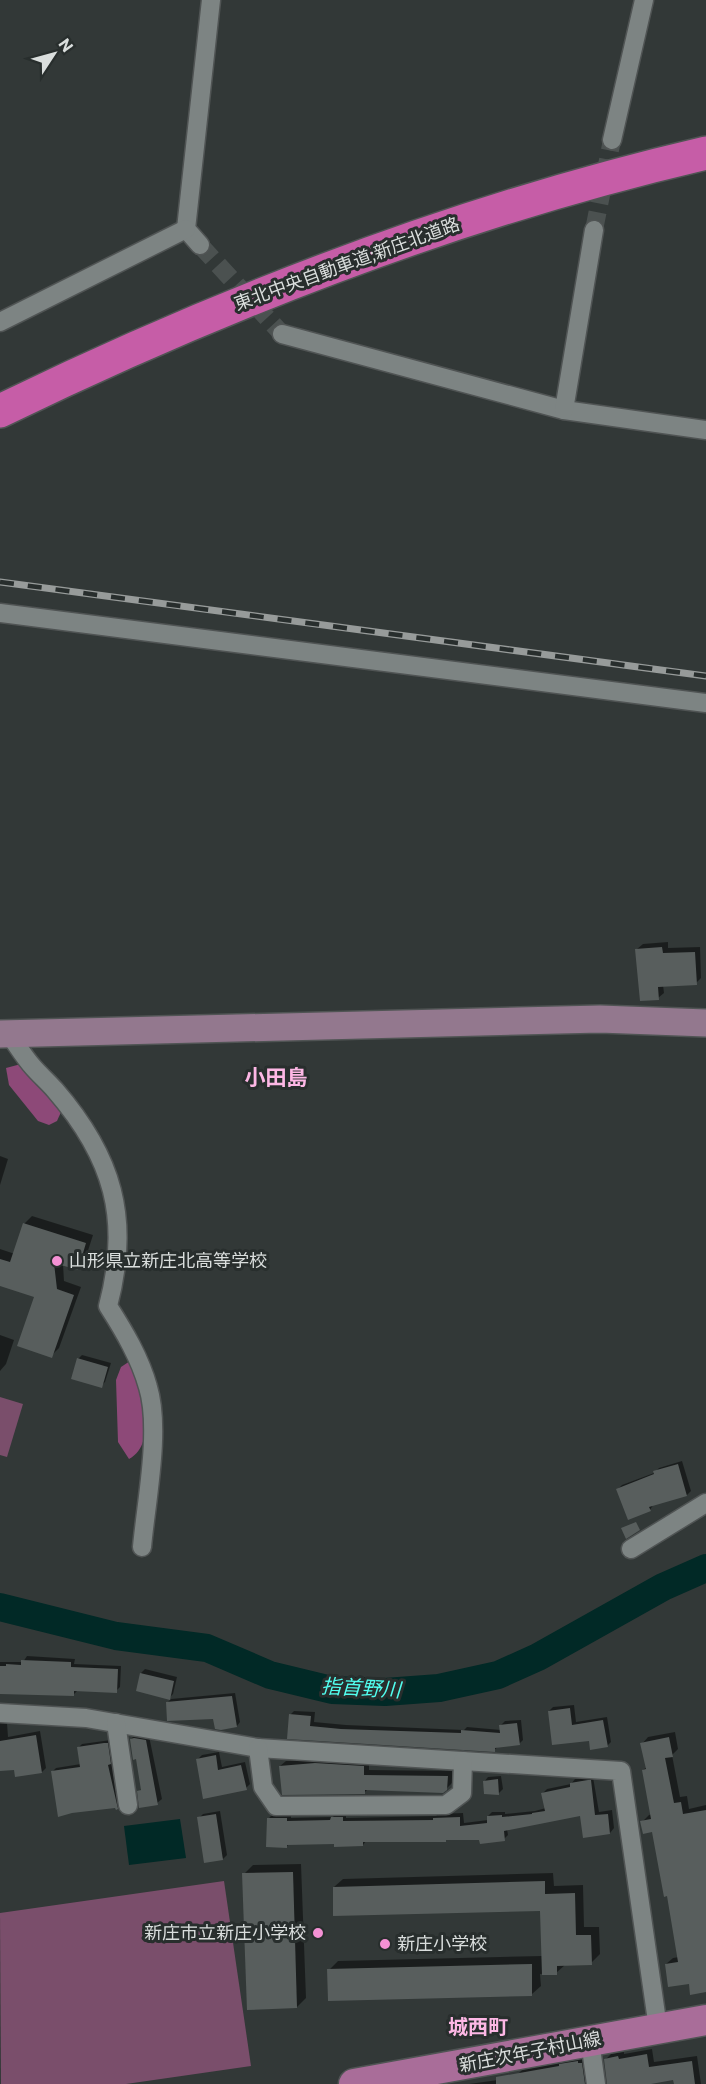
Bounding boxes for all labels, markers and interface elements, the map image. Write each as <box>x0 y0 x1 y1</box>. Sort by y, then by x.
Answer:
north arrow <box>24 24 84 84</box>
text: N <box>55 34 78 55</box>
street label: 東北中央自動車道;新庄北道路 <box>231 212 462 314</box>
district label: 小田島 <box>245 1064 308 1089</box>
place label: 山形県立新庄北高等学校 <box>69 1249 267 1271</box>
marker: 山形県立新庄北高等学校 <box>50 1254 64 1268</box>
water label: 指首野川 <box>320 1673 404 1701</box>
place label: 新庄市立新庄小学校 <box>144 1921 306 1943</box>
marker: 新庄市立新庄小学校 <box>311 1926 325 1940</box>
place label: 新庄小学校 <box>397 1932 487 1954</box>
marker: 新庄小学校 <box>378 1937 392 1951</box>
district label: 城西町 <box>448 2014 508 2038</box>
street label: 新庄次年子村山線 <box>457 2026 603 2076</box>

